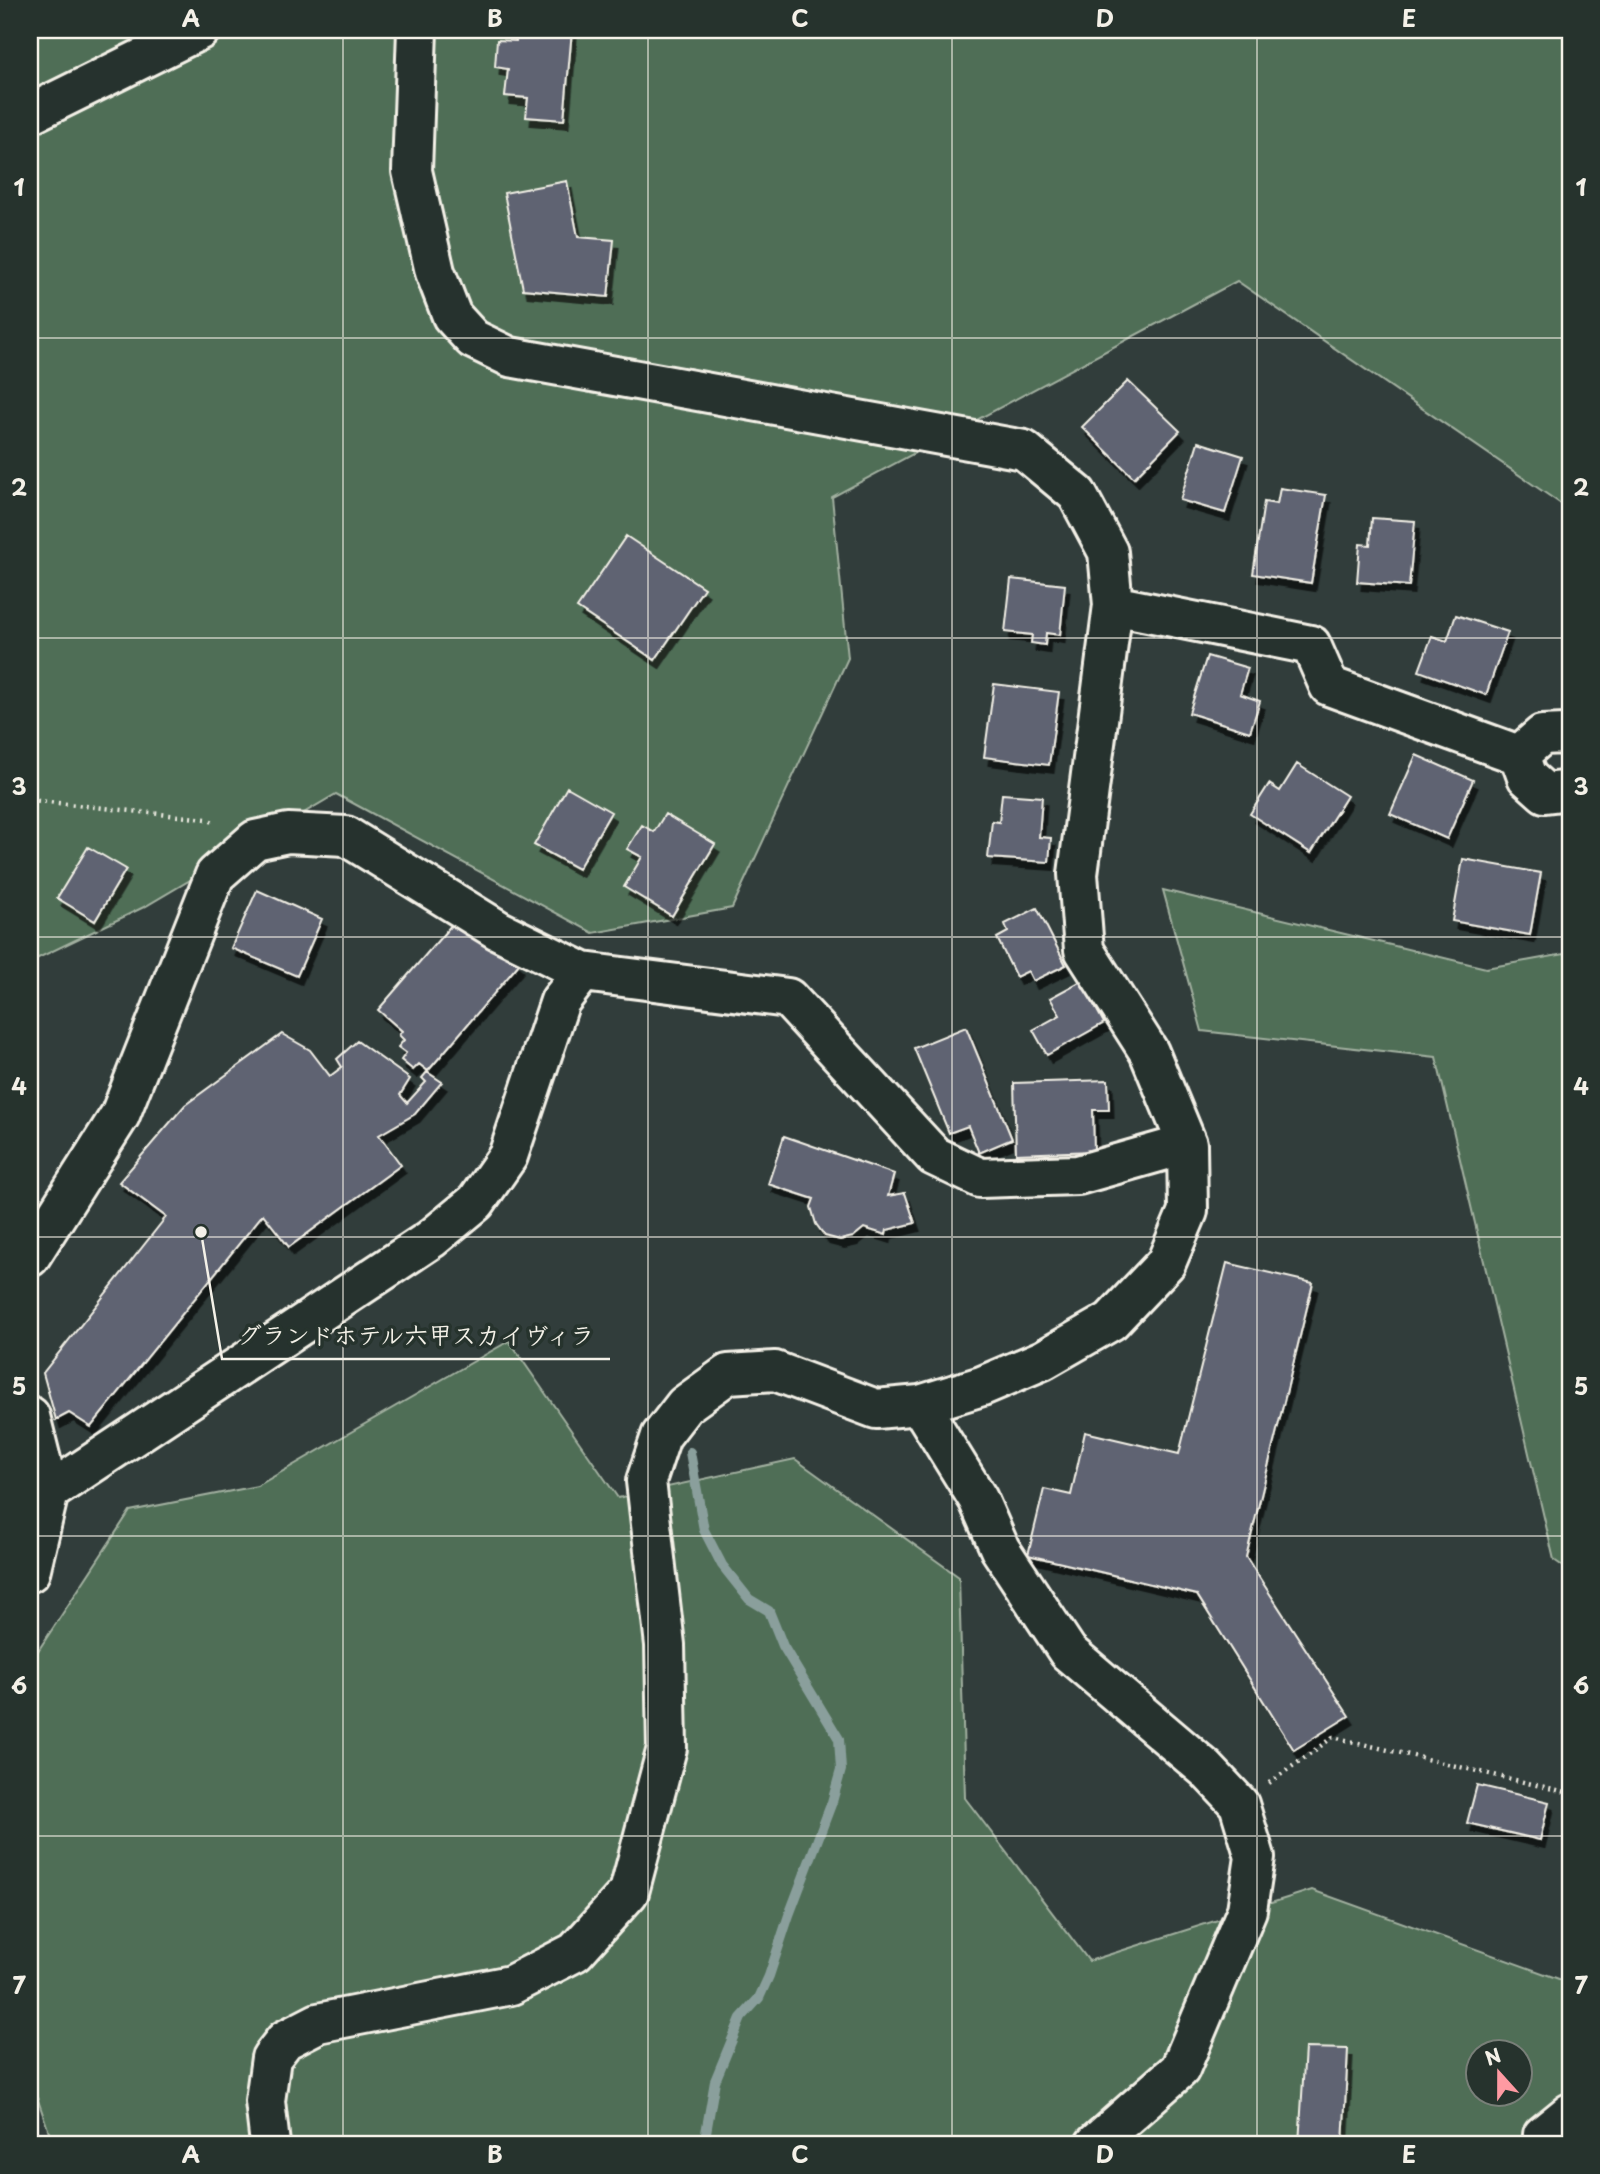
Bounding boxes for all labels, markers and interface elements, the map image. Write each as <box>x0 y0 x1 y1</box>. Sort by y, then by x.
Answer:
text: A <box>182 0 200 35</box>
text: B <box>487 0 503 35</box>
text: C <box>791 0 809 35</box>
text: D <box>1096 0 1114 35</box>
text: E <box>1402 0 1416 35</box>
text: 1 <box>14 169 25 204</box>
text: 1 <box>1576 169 1587 204</box>
text: 2 <box>11 469 27 504</box>
text: 2 <box>1573 469 1589 504</box>
text: 3 <box>11 768 27 803</box>
text: 3 <box>1573 768 1589 803</box>
text: 4 <box>11 1068 27 1103</box>
text: 4 <box>1573 1068 1589 1103</box>
callout: グランドホテル六甲スカイヴィラ <box>222 1314 610 1359</box>
text: グランドホテル六甲スカイヴィラ <box>238 1316 594 1352</box>
text: 5 <box>12 1368 26 1403</box>
text: 5 <box>1574 1368 1588 1403</box>
text: 6 <box>11 1667 27 1702</box>
text: 6 <box>1573 1667 1589 1702</box>
text: 7 <box>12 1967 26 2002</box>
text: 7 <box>1574 1967 1588 2002</box>
north arrow <box>1464 2038 1534 2108</box>
text: N <box>1481 2040 1505 2072</box>
text: A <box>182 2136 200 2171</box>
text: B <box>487 2136 503 2171</box>
text: C <box>791 2136 809 2171</box>
text: D <box>1096 2136 1114 2171</box>
text: E <box>1402 2136 1416 2171</box>

